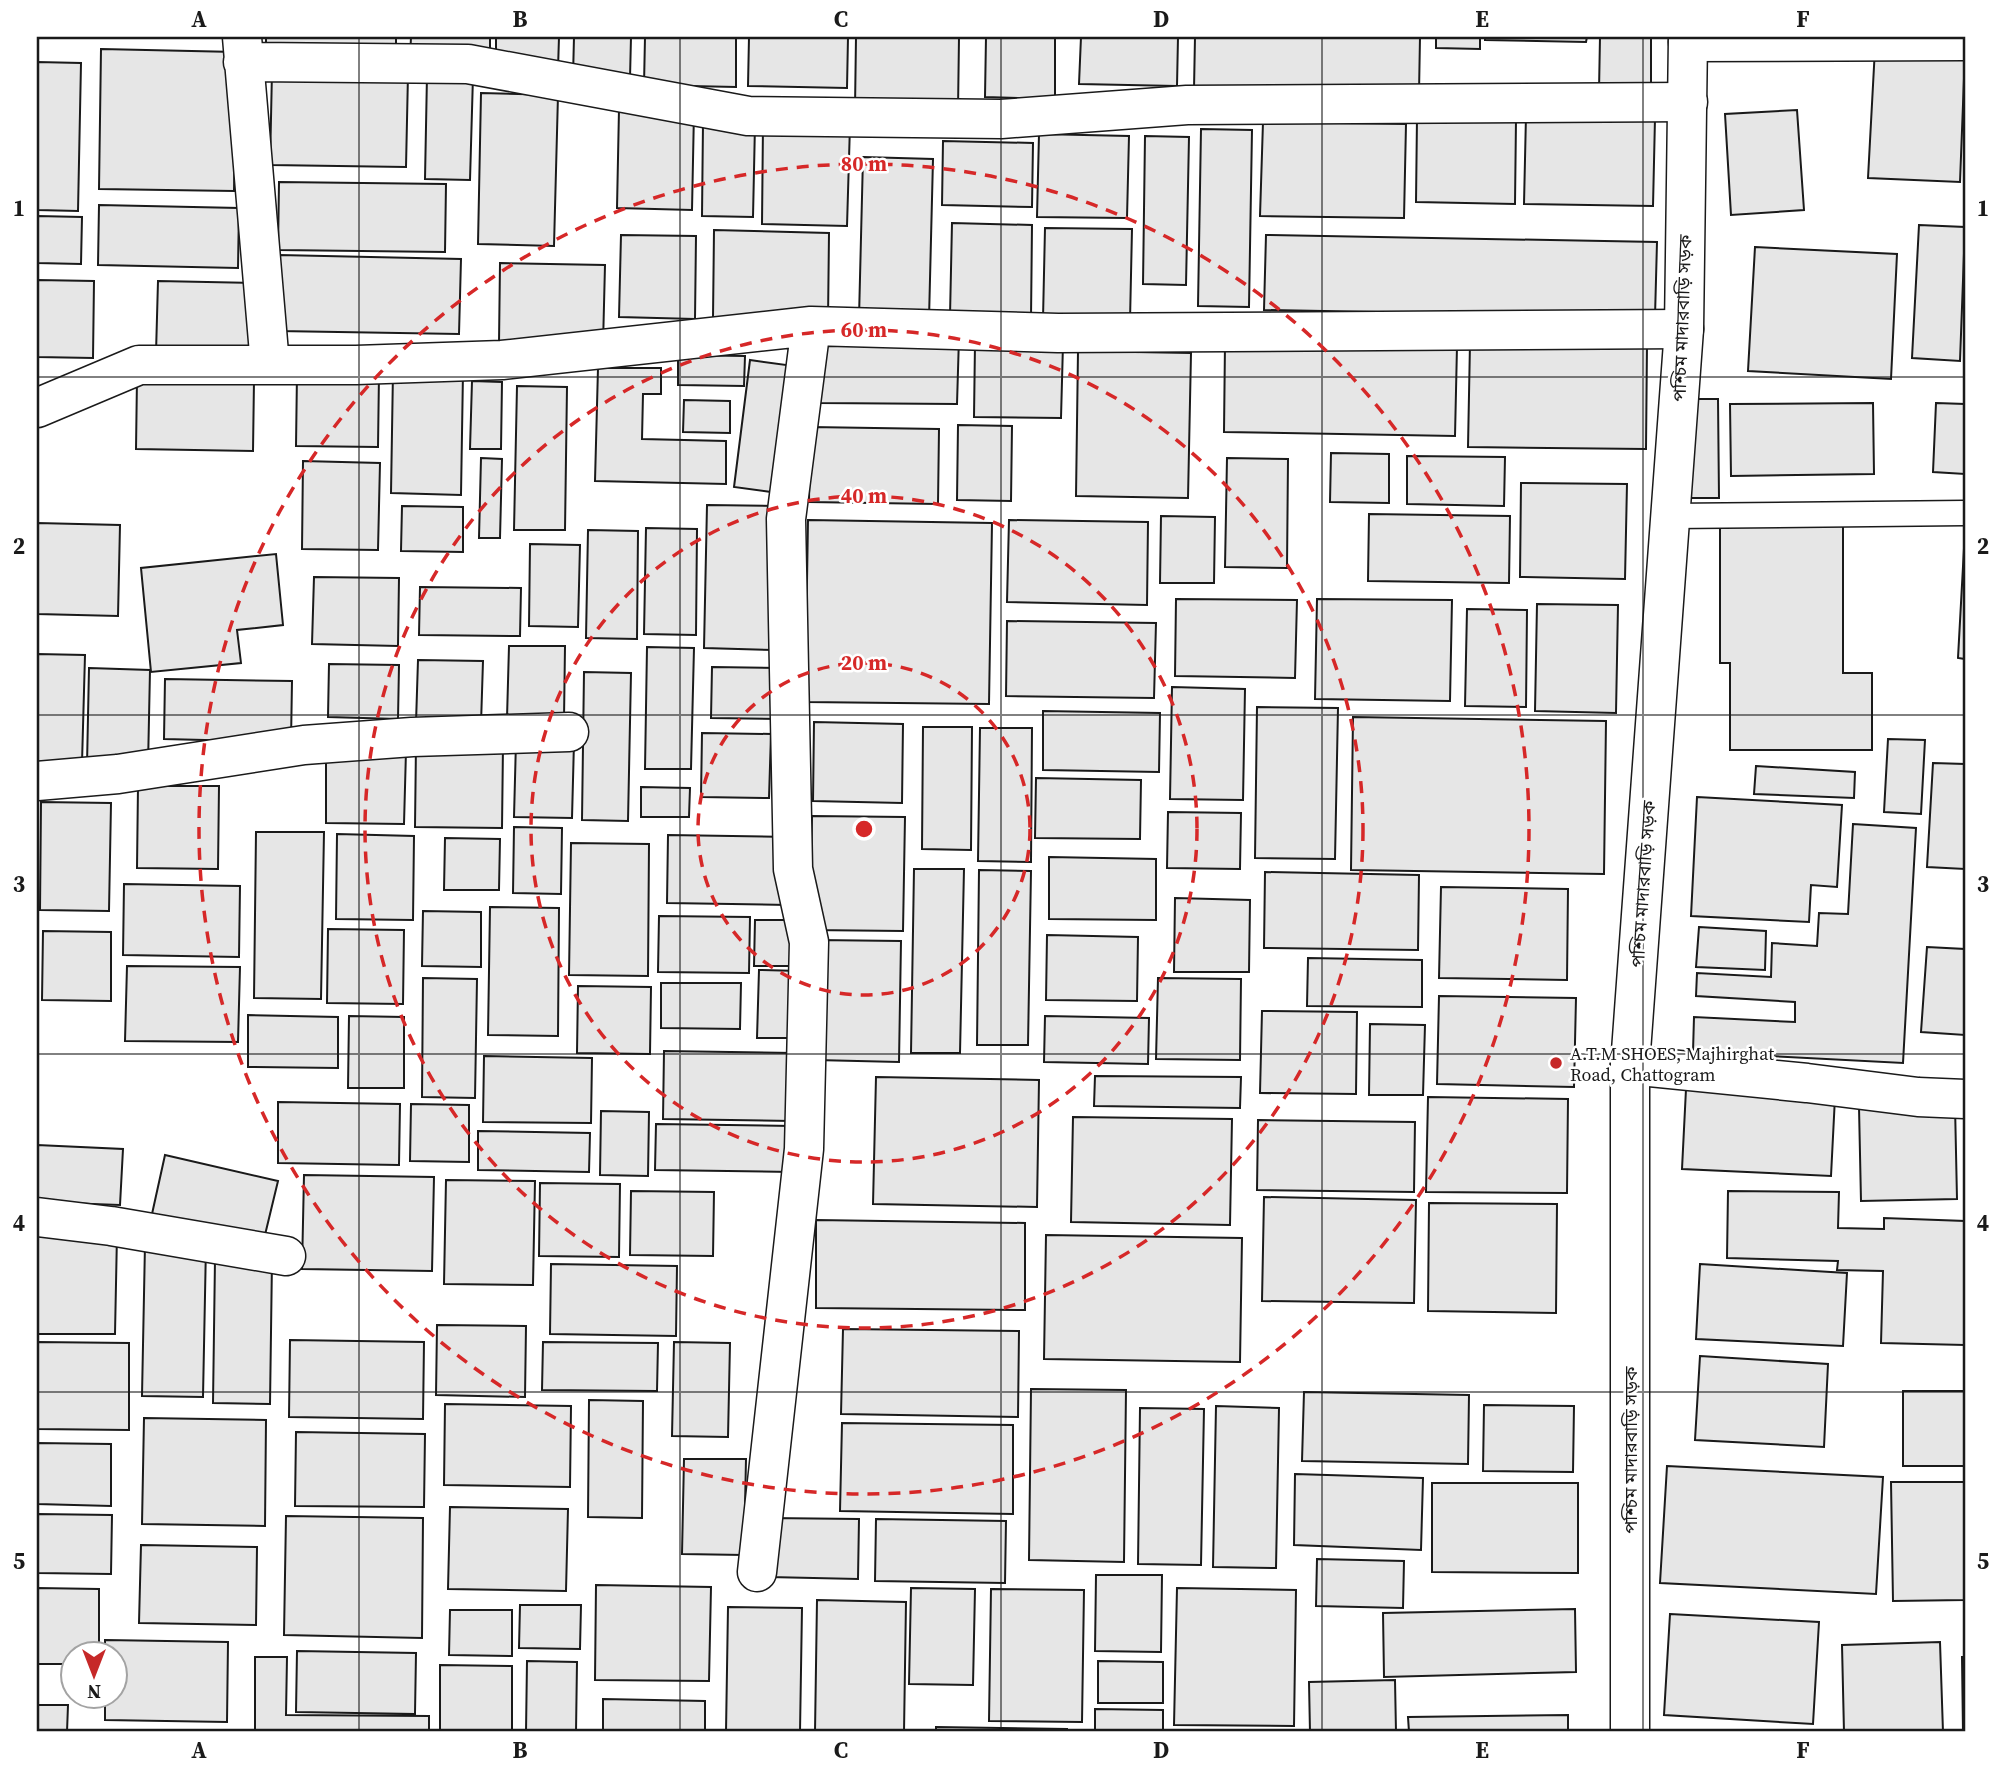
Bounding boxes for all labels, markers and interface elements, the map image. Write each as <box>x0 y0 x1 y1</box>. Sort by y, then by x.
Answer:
text: A <box>191 3 207 35</box>
text: B <box>513 3 528 35</box>
text: C <box>834 3 848 35</box>
text: D <box>1153 3 1169 35</box>
text: E <box>1475 3 1489 35</box>
text: F <box>1796 3 1810 35</box>
text: 80 m <box>841 149 887 178</box>
text: 1 <box>13 192 25 224</box>
text: 1 <box>1977 192 1989 224</box>
street label: পশ্চিম মাদারবাড়ি সড়ক <box>1667 234 1697 402</box>
text: 60 m <box>841 315 887 344</box>
text: 40 m <box>841 481 887 510</box>
text: 2 <box>13 530 25 562</box>
text: 2 <box>1977 530 1989 562</box>
text: 20 m <box>841 648 887 677</box>
street label: পশ্চিম মাদারবাড়ি সড়ক <box>1625 799 1661 968</box>
centre of rings <box>852 817 876 841</box>
text: 3 <box>13 868 25 900</box>
text: 3 <box>1977 868 1989 900</box>
place label: A.T.M SHOES, Majhirghat Road, Chattogram <box>1570 1041 1774 1087</box>
marker: A.T.M SHOES, Majhirghat Road, Chattogram <box>1548 1055 1564 1071</box>
text: 4 <box>13 1207 25 1239</box>
text: 4 <box>1977 1207 1989 1239</box>
street label: পশ্চিম মাদারবাড়ি সড়ক <box>1618 1366 1643 1534</box>
text: 5 <box>13 1545 25 1577</box>
text: 5 <box>1977 1545 1989 1577</box>
north arrow <box>60 1640 130 1710</box>
text: N <box>87 1679 101 1705</box>
text: A <box>191 1734 207 1766</box>
text: B <box>513 1734 528 1766</box>
text: C <box>834 1734 848 1766</box>
text: D <box>1153 1734 1169 1766</box>
text: E <box>1475 1734 1489 1766</box>
text: F <box>1796 1734 1810 1766</box>

